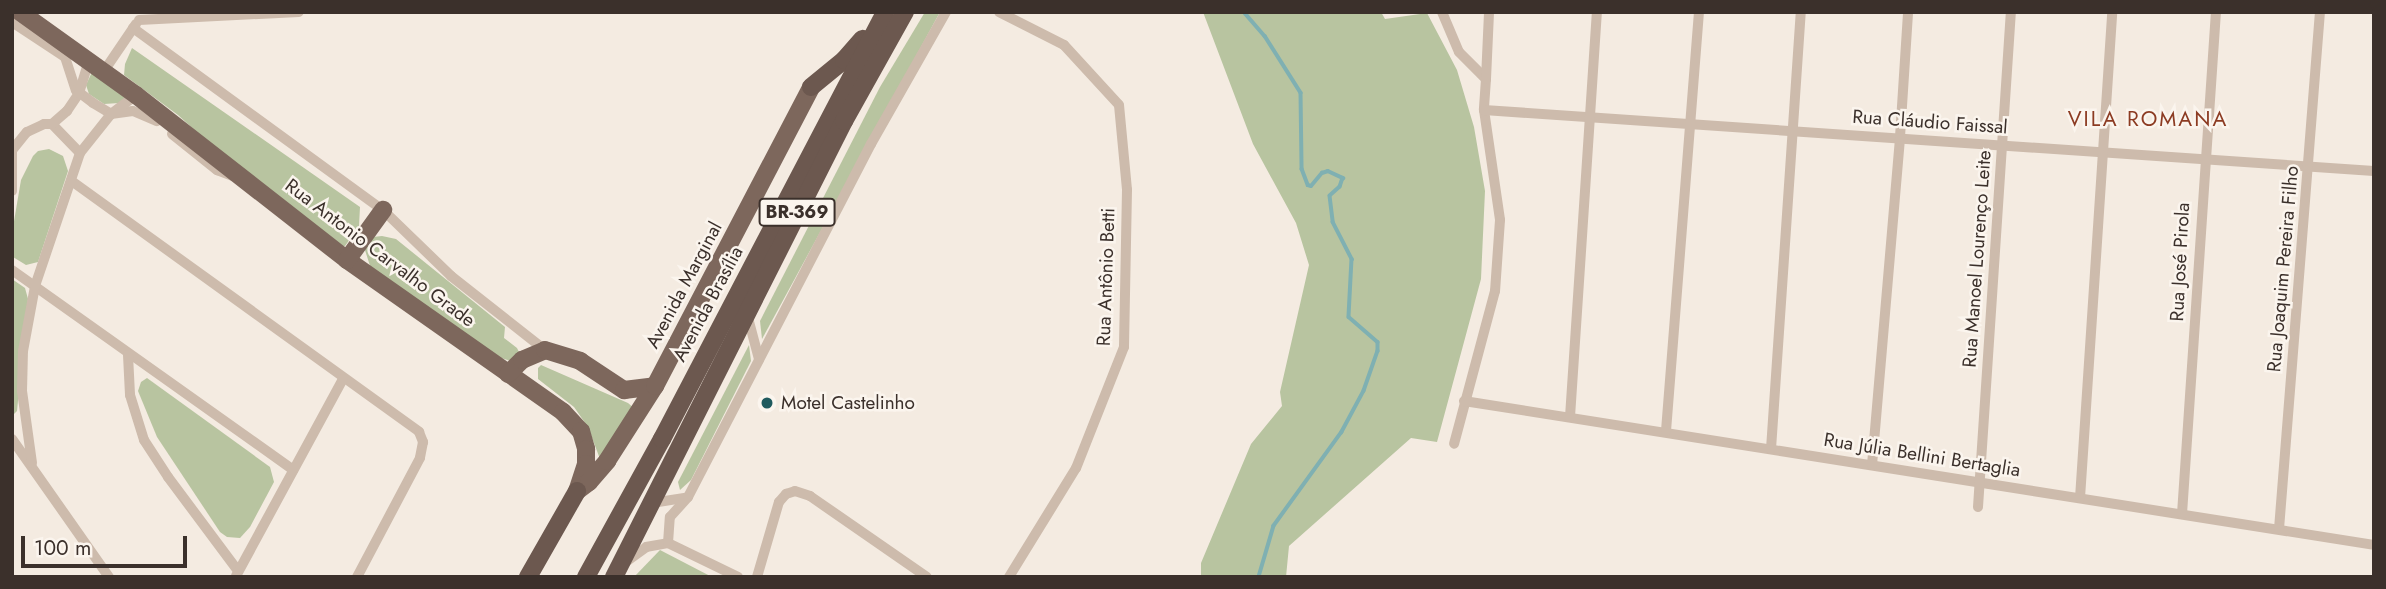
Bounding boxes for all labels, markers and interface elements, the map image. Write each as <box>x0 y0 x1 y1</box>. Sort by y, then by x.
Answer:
street label: Rua Cláudio Faissal <box>1852 105 2008 139</box>
district label: VILA ROMANA <box>2069 106 2227 132</box>
street label: Rua Manoel Lourenço Leite <box>1958 150 1996 368</box>
street label: Rua Joaquim Pereira Filho <box>2263 165 2303 373</box>
street label: Rua Antonio Carvalho Grade <box>280 174 480 332</box>
road number: BR-369 <box>758 197 836 226</box>
street label: Rua José Pirola <box>2166 202 2194 322</box>
street label: Rua Antônio Betti <box>1092 207 1120 347</box>
street label: Avenida Marginal <box>641 218 727 352</box>
street label: Avenida Brasília <box>668 242 748 366</box>
place label: Motel Castelinho <box>781 392 915 414</box>
marker: Motel Castelinho <box>759 395 775 411</box>
street label: Rua Júlia Bellini Bertaglia <box>1822 428 2022 482</box>
scale bar <box>24 522 191 566</box>
text: 100 m <box>34 533 91 563</box>

